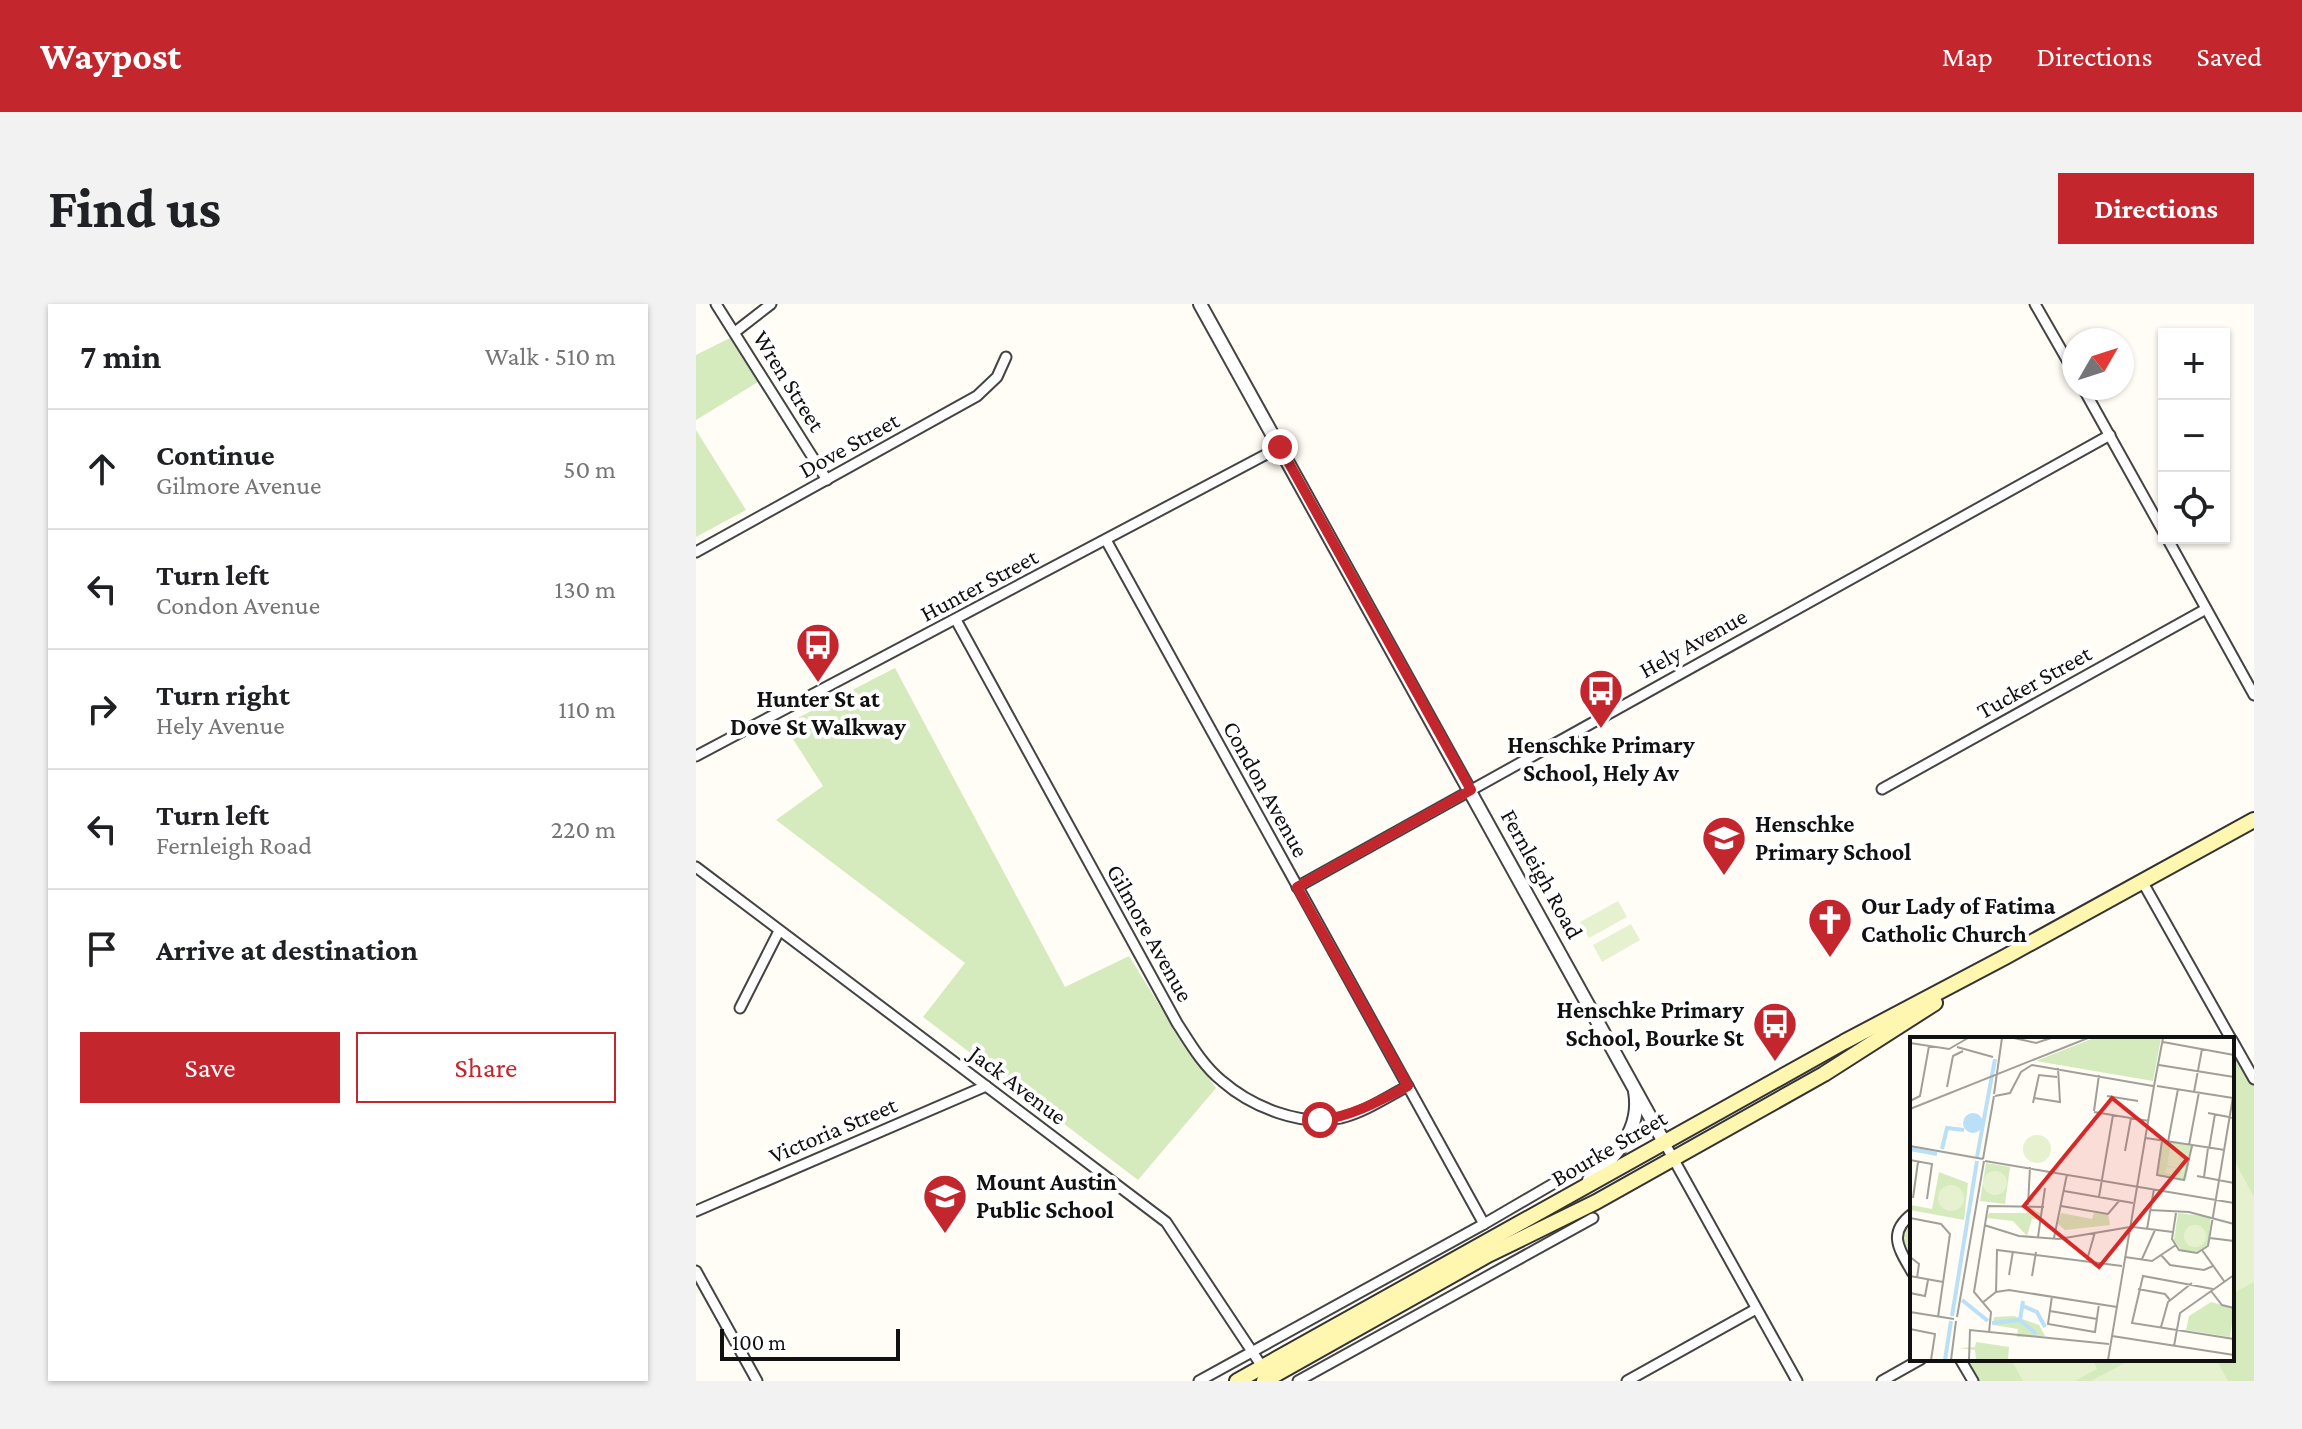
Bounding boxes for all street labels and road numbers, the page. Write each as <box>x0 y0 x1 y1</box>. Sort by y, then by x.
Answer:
street label: Wren Street <box>748 325 832 437</box>
street label: Dove Street <box>794 406 904 483</box>
street label: Hunter Street <box>915 542 1043 627</box>
street label: Hely Avenue <box>1634 602 1751 683</box>
street label: Tucker Street <box>1972 639 2097 724</box>
street label: Condon Avenue <box>1218 716 1315 862</box>
street label: Fernleigh Road <box>1496 804 1589 944</box>
street label: Gilmore Avenue <box>1102 859 1199 1006</box>
street label: Jack Avenue <box>963 1038 1072 1130</box>
street label: Victoria Street <box>765 1090 902 1169</box>
street label: Bourke Street <box>1546 1103 1672 1191</box>

